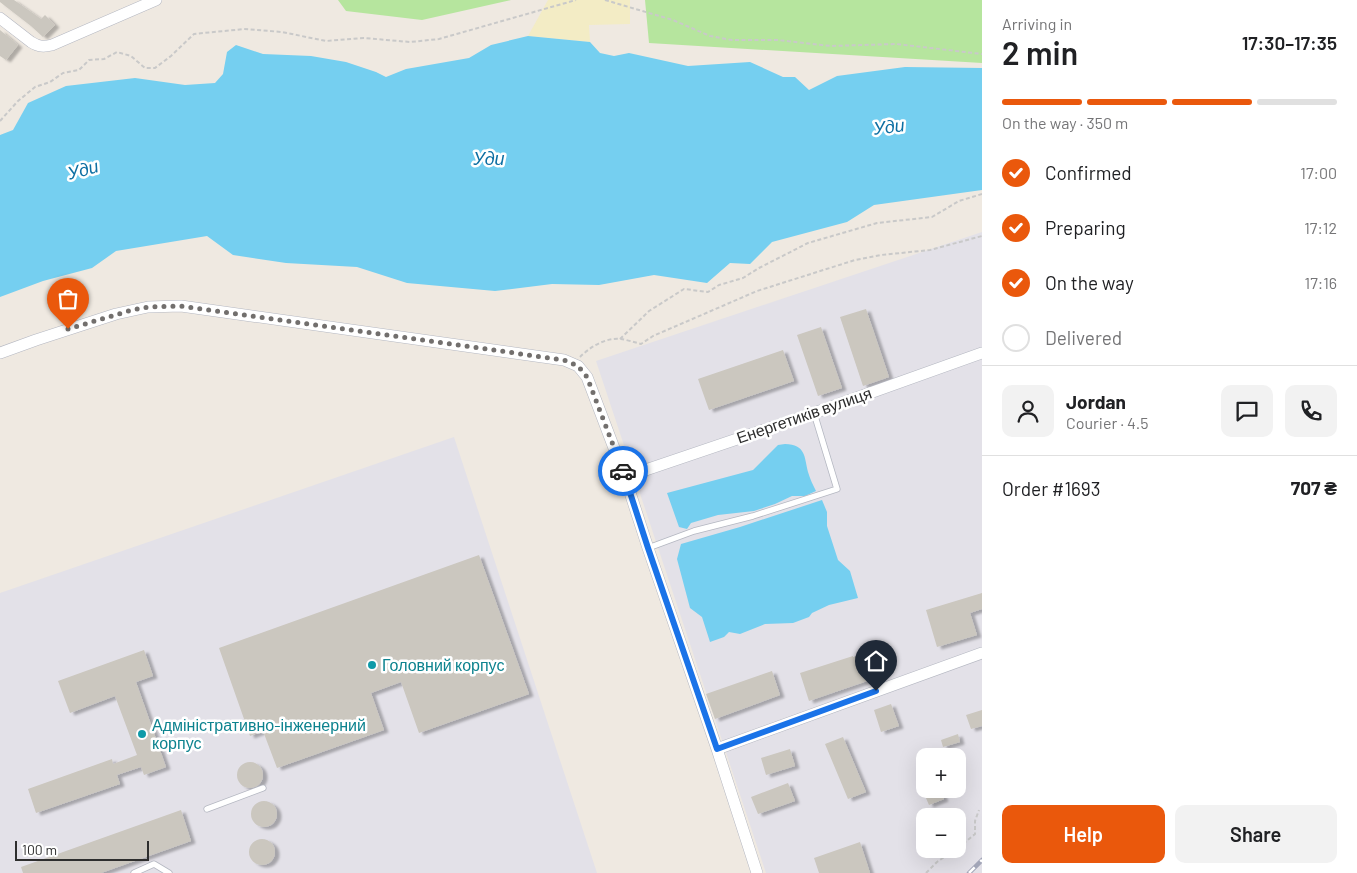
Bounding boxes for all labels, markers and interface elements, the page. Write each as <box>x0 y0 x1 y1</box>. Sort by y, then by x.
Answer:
text: Arriving in <box>1002 14 1072 33</box>
text: 17:30–17:35 <box>1242 31 1337 54</box>
text: 2 min <box>1002 33 1078 71</box>
water label: Уди <box>871 113 906 139</box>
text: On the way · 350 m <box>1002 113 1128 132</box>
water label: Уди <box>472 147 505 169</box>
water label: Уди <box>64 154 101 184</box>
icon: check <box>1002 159 1030 187</box>
text: Confirmed <box>1045 161 1132 184</box>
text: 17:00 <box>1300 163 1337 182</box>
icon: check <box>1002 214 1030 242</box>
text: Preparing <box>1045 216 1126 239</box>
text: 17:12 <box>1304 218 1337 237</box>
icon: check <box>1002 269 1030 297</box>
text: On the way <box>1045 271 1134 294</box>
text: 17:16 <box>1305 273 1337 292</box>
pin <box>47 278 89 329</box>
icon: bag <box>54 285 82 313</box>
text: Delivered <box>1045 326 1122 349</box>
street label: Енергетиків вулиця <box>734 382 874 447</box>
button: person <box>1002 385 1054 437</box>
button: chat <box>1221 385 1273 437</box>
button: phone <box>1285 385 1337 437</box>
text: Jordan <box>1066 390 1126 413</box>
text: Courier · 4.5 <box>1066 413 1149 432</box>
courier <box>598 446 648 496</box>
icon: car <box>609 457 637 485</box>
text: 707 ₴ <box>1291 476 1337 499</box>
text: Order #1693 <box>1002 477 1101 500</box>
pin <box>855 640 897 691</box>
icon: home <box>862 647 890 675</box>
place label: Головний корпус <box>382 655 504 674</box>
marker: Головний корпус <box>366 659 378 671</box>
place label: Адміністративно-інженерний корпус <box>152 715 366 752</box>
marker: Адміністративно-інженерний корпус <box>136 728 148 740</box>
map controls <box>916 748 966 858</box>
button: + <box>916 748 966 798</box>
button: Help <box>1002 805 1165 863</box>
button: Share <box>1175 805 1337 863</box>
button: − <box>916 808 966 858</box>
scale bar <box>15 838 149 861</box>
text: 100 m <box>22 841 57 858</box>

